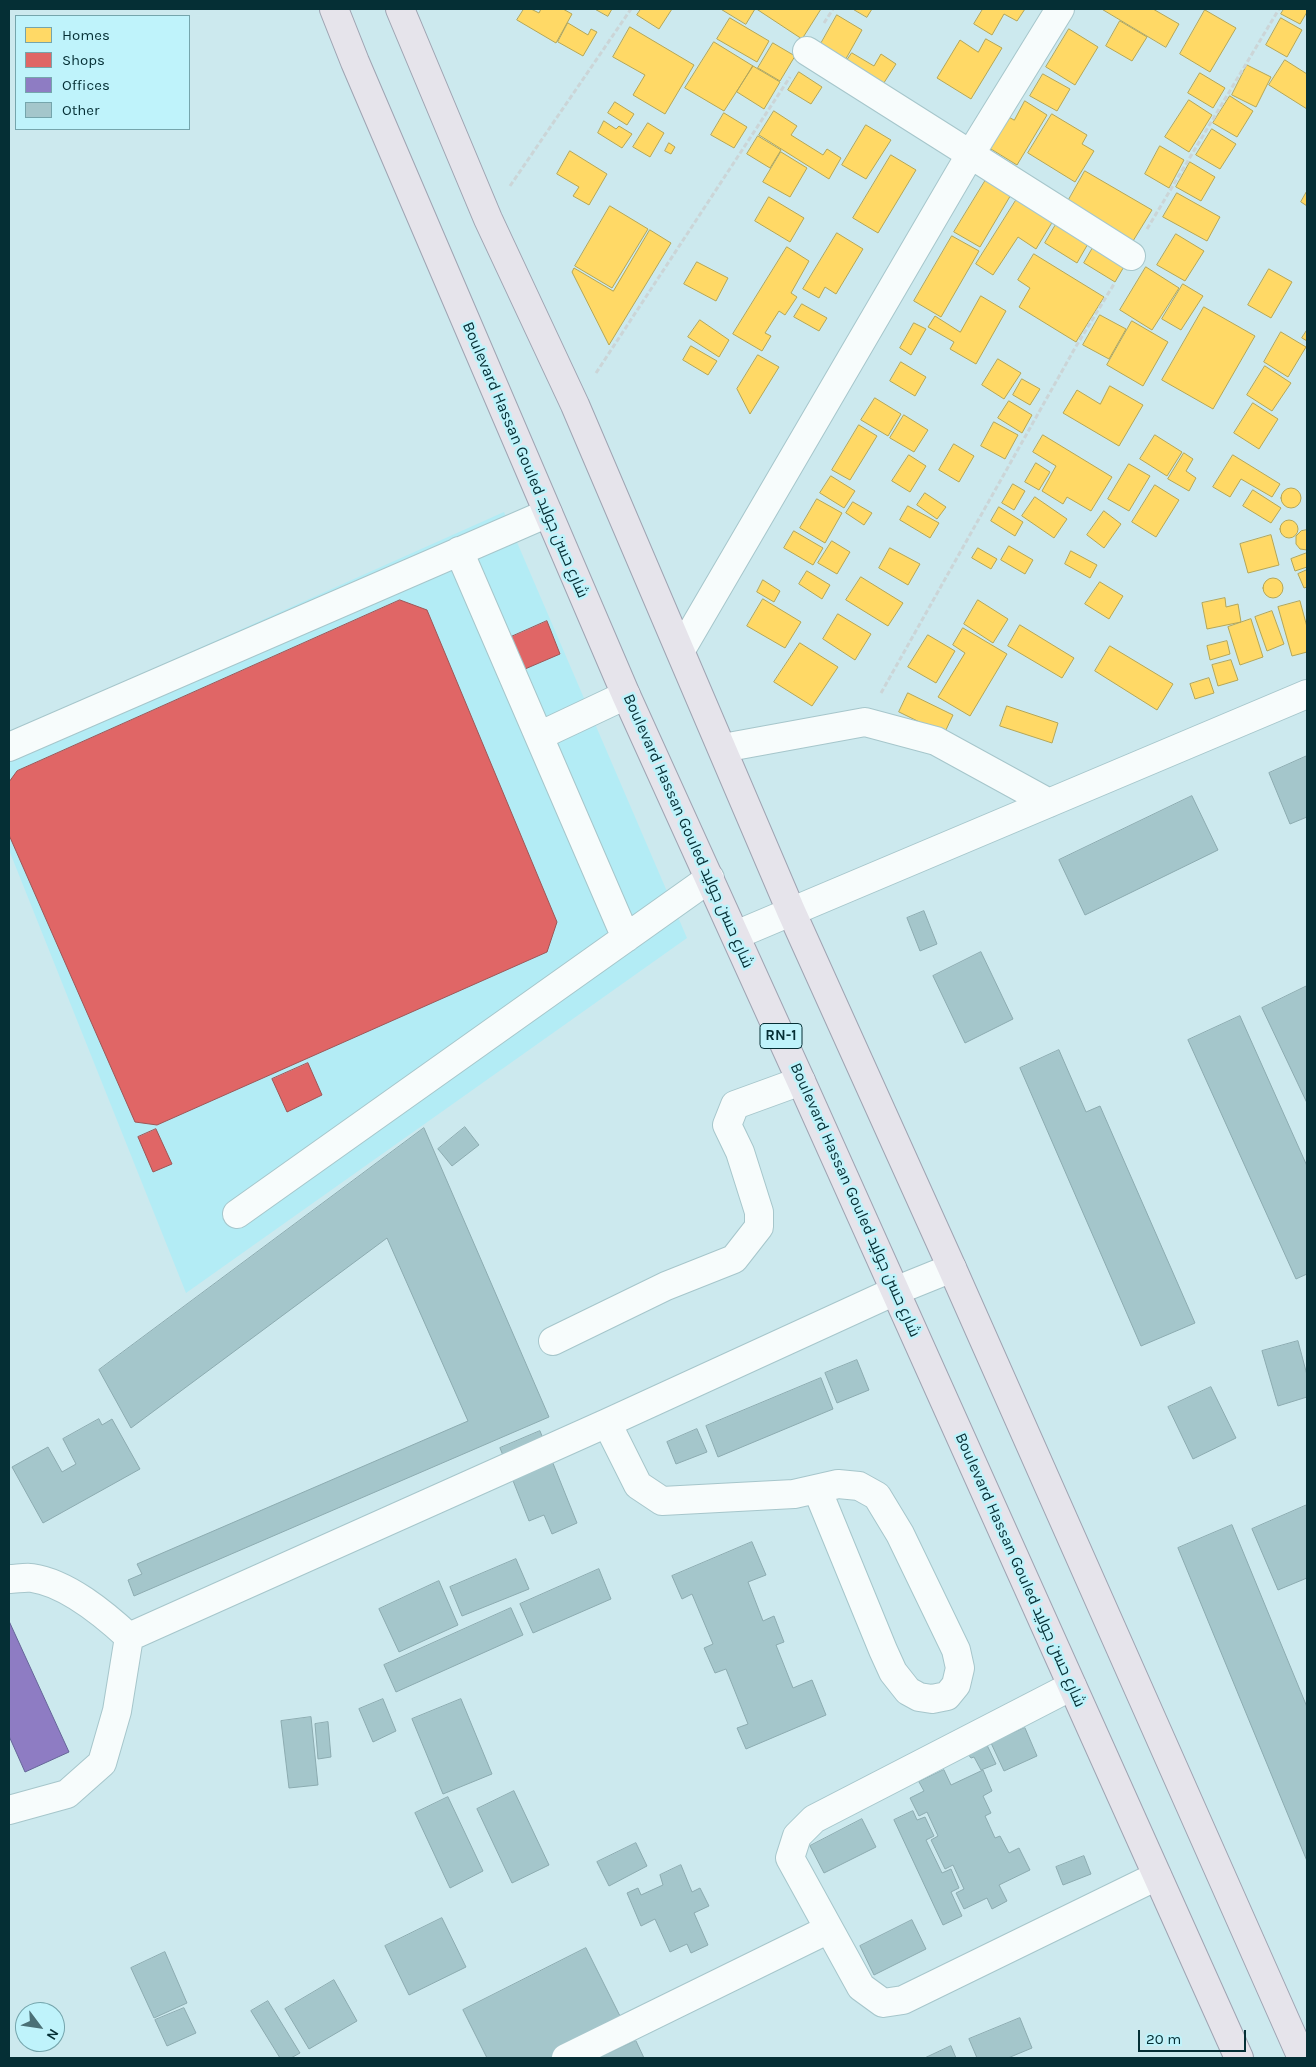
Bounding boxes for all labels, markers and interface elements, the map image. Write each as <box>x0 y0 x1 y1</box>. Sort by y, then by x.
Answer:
legend <box>15 15 190 130</box>
text: Homes <box>62 26 110 44</box>
text: Shops <box>62 51 105 69</box>
text: Offices <box>62 76 110 94</box>
text: Other <box>62 101 100 119</box>
street label: Boulevard Hassan Gouled شارع حسن جوليد <box>458 319 592 601</box>
street label: Boulevard Hassan Gouled شارع حسن جوليد <box>619 691 757 971</box>
road number: RN-1 <box>760 1024 802 1048</box>
street label: Boulevard Hassan Gouled شارع حسن جوليد <box>786 1060 924 1340</box>
street label: Boulevard Hassan Gouled شارع حسن جوليد <box>951 1430 1089 1710</box>
north arrow <box>15 2002 65 2052</box>
scale bar <box>1141 2020 1248 2052</box>
text: N <box>43 2026 62 2043</box>
text: 20 m <box>1146 2030 1181 2048</box>

